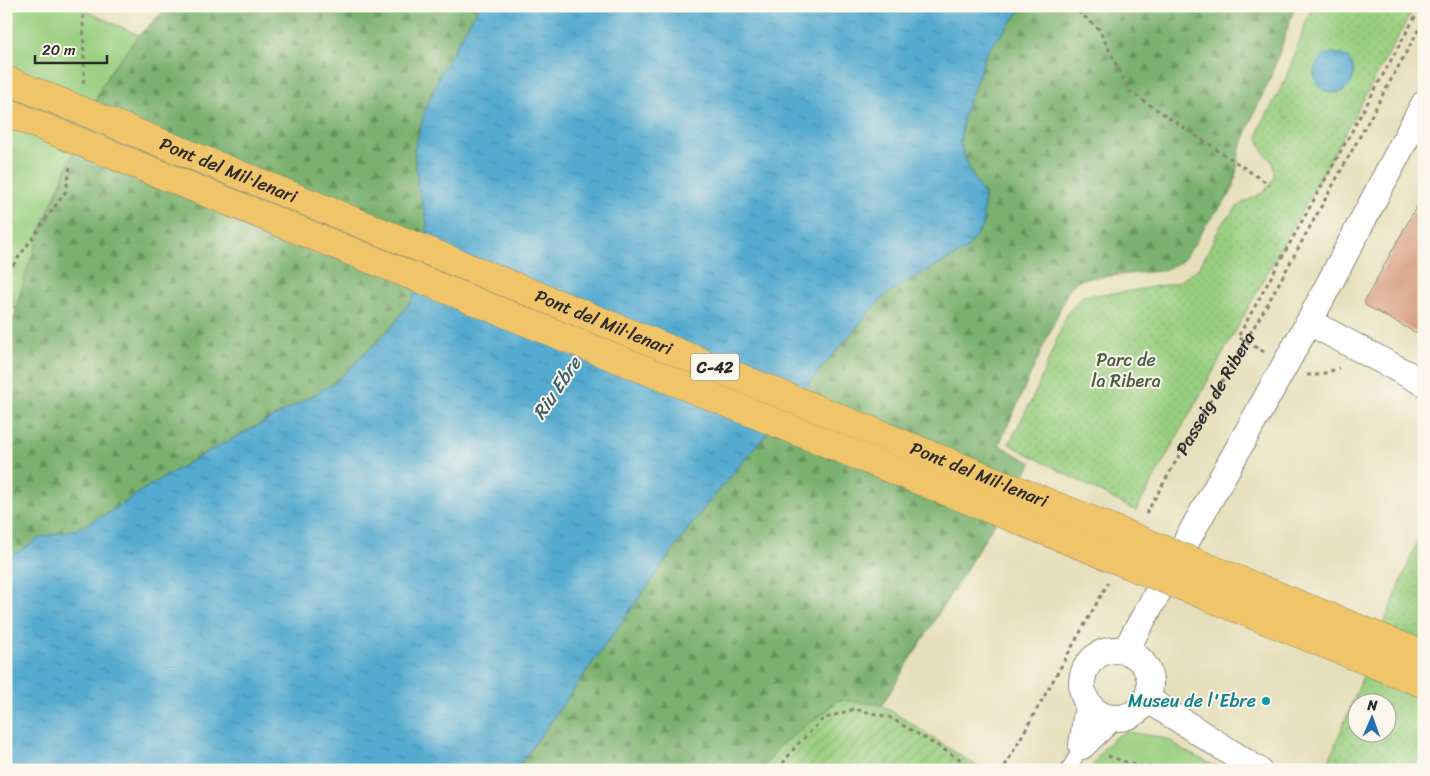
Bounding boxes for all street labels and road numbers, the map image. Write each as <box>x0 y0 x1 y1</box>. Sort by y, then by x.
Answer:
street label: Pont del Mil·lenari <box>155 128 303 213</box>
street label: Pont del Mil·lenari <box>530 280 678 365</box>
street label: Passeig de Ribera <box>1167 325 1264 461</box>
road number: C-42 <box>691 354 739 381</box>
street label: Pont del Mil·lenari <box>905 432 1054 517</box>

